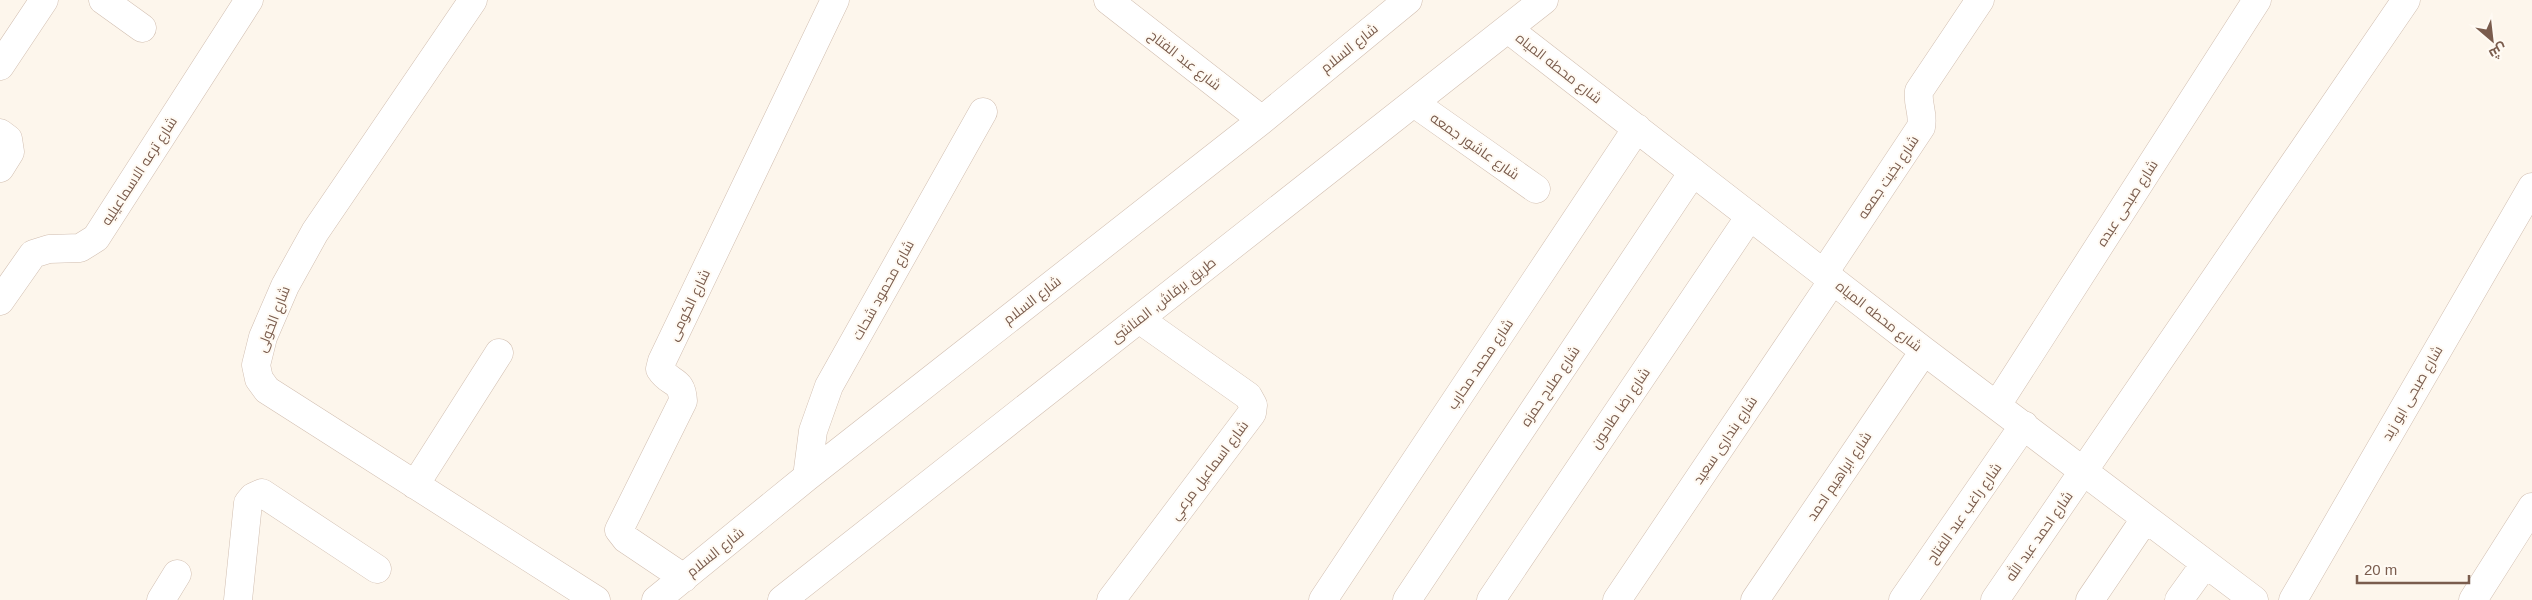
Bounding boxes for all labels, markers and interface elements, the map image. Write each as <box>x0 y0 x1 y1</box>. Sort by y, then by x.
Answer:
north arrow <box>2467 15 2517 65</box>
street label: شارع السلام <box>1317 20 1382 77</box>
street label: شارع عبد الفتاح <box>1145 27 1224 94</box>
street label: شارع محطه المياه <box>1512 30 1605 107</box>
text: ش <box>2486 39 2510 63</box>
street label: شارع عاشور جمعه <box>1427 109 1523 183</box>
street label: شارع ترعه الاسماعيليه <box>98 114 181 229</box>
street label: شارع بخيت جمعه <box>1854 132 1923 222</box>
street label: شارع صبحى عبده <box>2093 157 2162 250</box>
street label: شارع محمود شحات <box>849 237 918 343</box>
street label: طريق برقاش, المناشى <box>1107 254 1219 347</box>
street label: شارع الكومى <box>665 267 714 344</box>
street label: شارع السلام <box>1000 273 1065 329</box>
street label: شارع محطه المياه <box>1832 278 1925 355</box>
street label: شارع الخولى <box>253 284 294 355</box>
street label: شارع محمد محارب <box>1444 316 1517 413</box>
street label: شارع صلاح حمزه <box>1517 343 1584 430</box>
street label: شارع صبحى ابو زيد <box>2378 343 2447 444</box>
street label: شارع رضا طاحون <box>1587 365 1654 452</box>
street label: شارع بندارى سعيد <box>1690 393 1761 487</box>
street label: شارع اسماعيل مرعي <box>1167 417 1255 525</box>
street label: شارع ابراهيم احمد <box>1803 429 1876 524</box>
street label: شارع راغب عبد الفتاح <box>1923 460 2005 567</box>
street label: شارع احمد عبد الله <box>2001 488 2077 584</box>
street label: شارع السلام <box>683 524 748 581</box>
scale bar <box>2357 552 2470 584</box>
text: 20 m <box>2364 561 2397 578</box>

